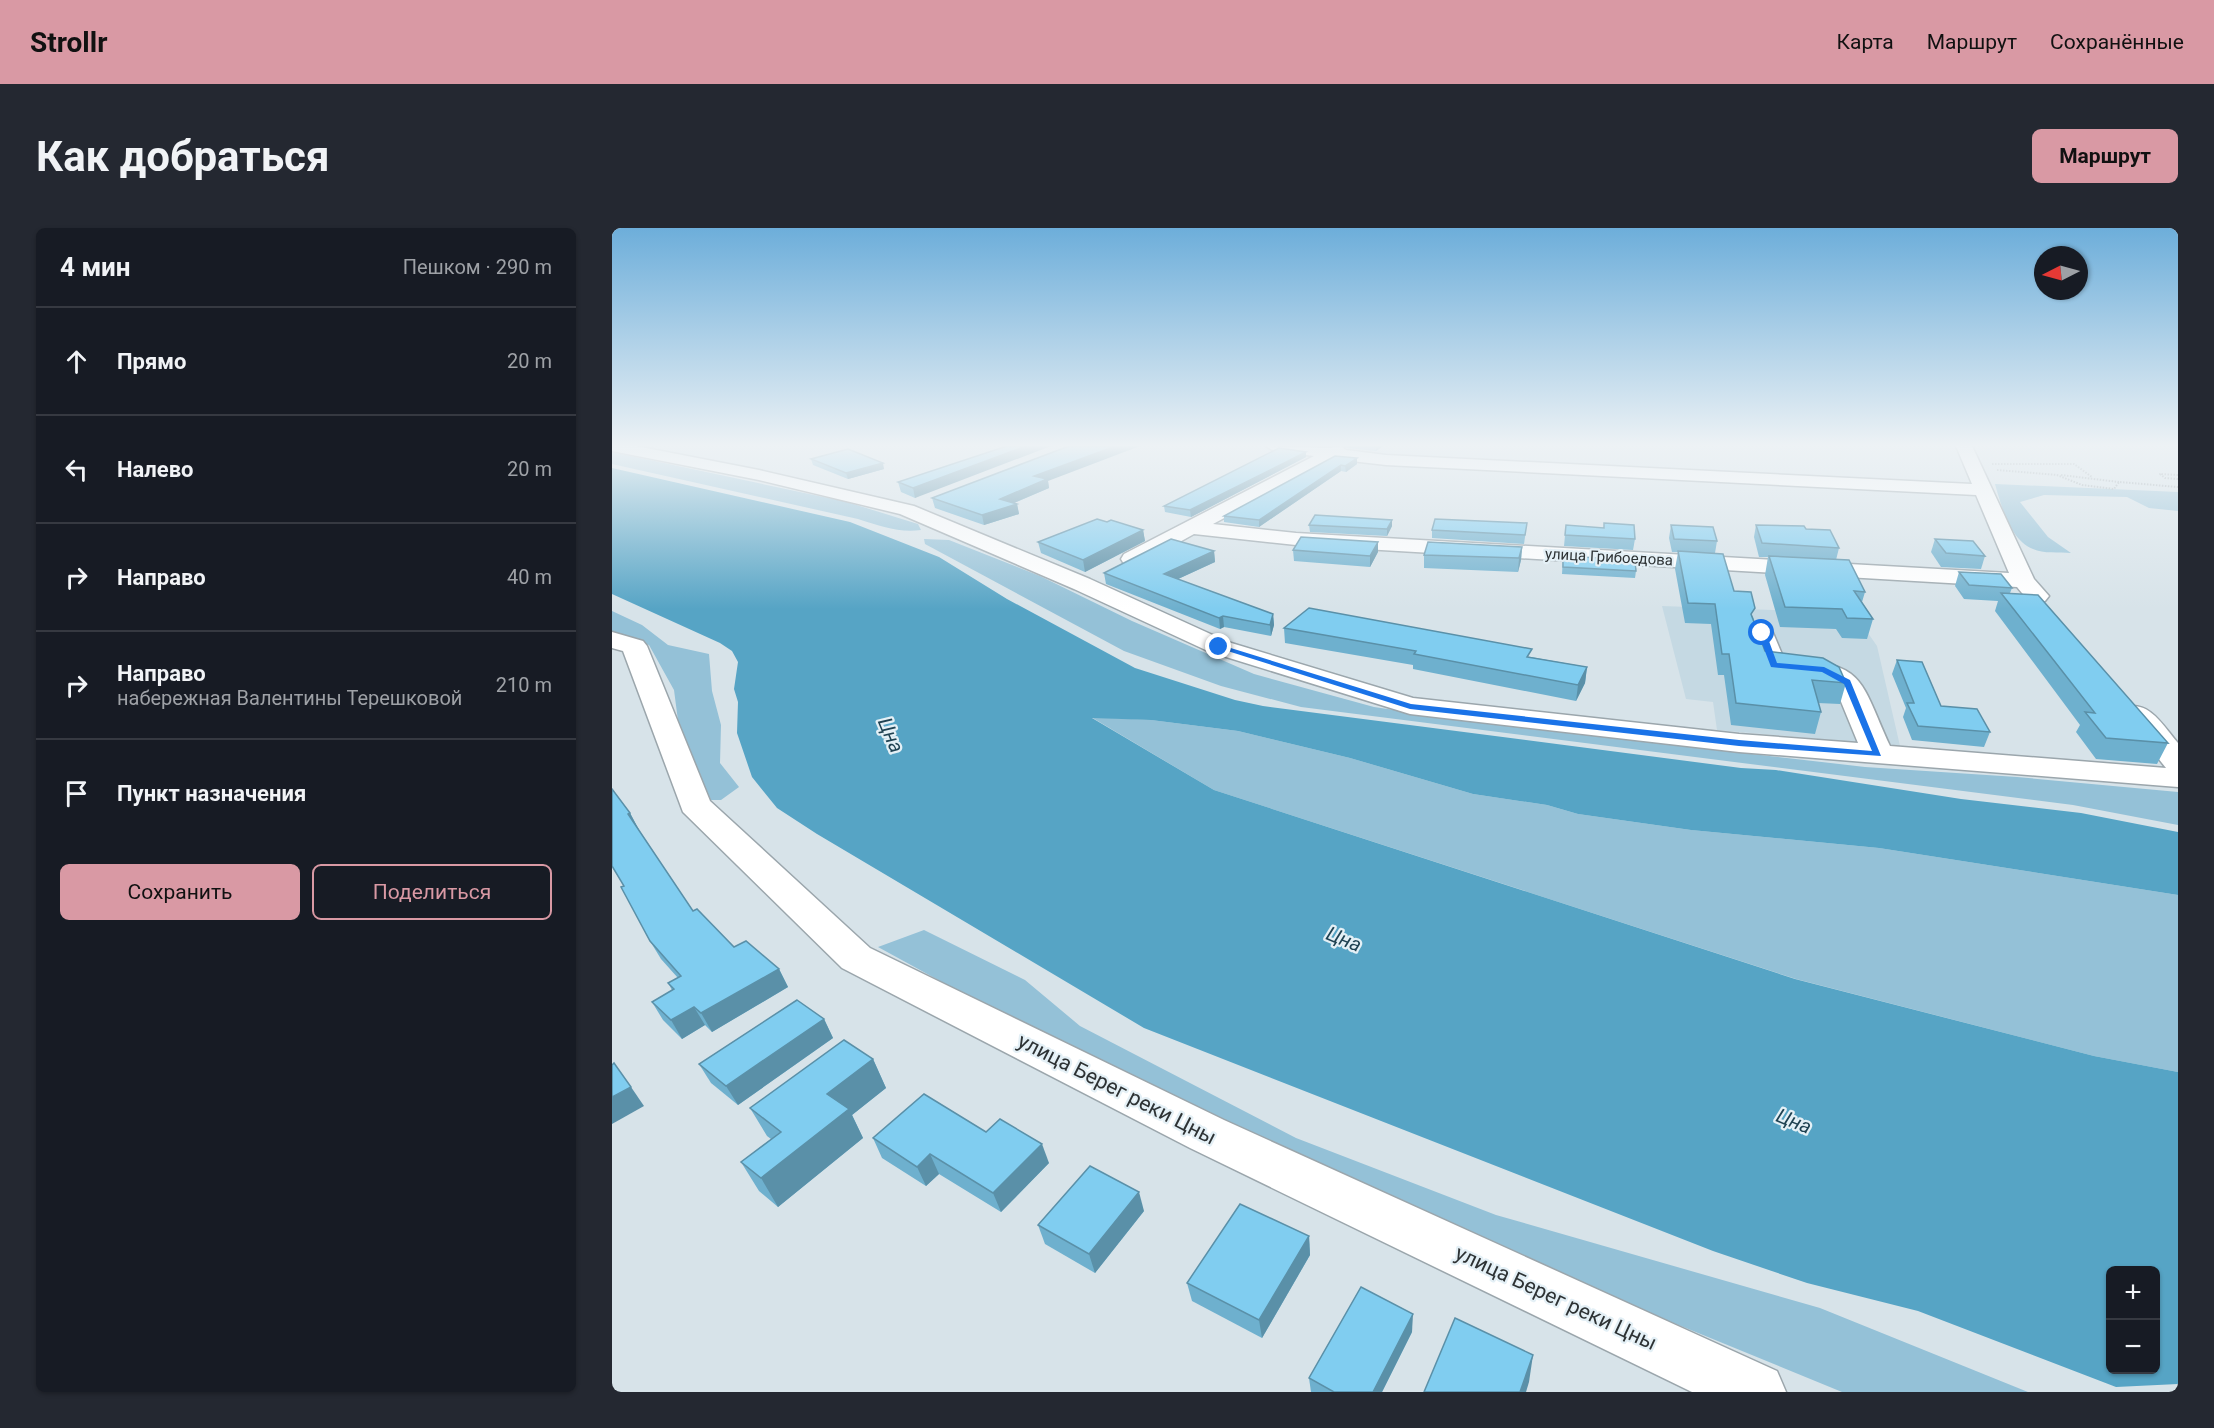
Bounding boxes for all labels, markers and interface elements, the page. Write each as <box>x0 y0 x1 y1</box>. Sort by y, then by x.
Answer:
text: Strollr <box>30 26 107 59</box>
text: Карта <box>1837 30 1894 54</box>
text: Маршрут <box>1927 30 2017 54</box>
text: Сохранённые <box>2050 30 2184 54</box>
button: Маршрут <box>2032 129 2178 183</box>
text: Как добраться <box>36 132 330 181</box>
north arrow <box>2034 246 2088 300</box>
text: 4 мин <box>60 252 131 282</box>
text: Пешком · 290 m <box>403 255 552 279</box>
icon: ahead <box>60 345 93 378</box>
text: Прямо <box>117 349 186 374</box>
text: 20 m <box>507 349 552 373</box>
icon: left <box>60 453 93 486</box>
text: Налево <box>117 457 194 482</box>
text: 20 m <box>507 457 552 481</box>
street label: улица Грибоедова <box>1545 545 1673 569</box>
icon: right <box>60 561 93 594</box>
text: Направо <box>117 565 206 590</box>
text: 40 m <box>507 565 552 589</box>
route start <box>1748 619 1774 645</box>
route end <box>1205 633 1231 659</box>
text: Направо <box>117 661 206 686</box>
icon: right <box>60 669 93 702</box>
text: 210 m <box>496 673 552 697</box>
text: набережная Валентины Терешковой <box>117 686 462 710</box>
water label: Цна <box>873 714 909 756</box>
icon: arrive <box>60 777 93 810</box>
text: Пункт назначения <box>117 781 306 806</box>
button: Сохранить <box>60 864 300 920</box>
button: Поделиться <box>312 864 552 920</box>
water label: Цна <box>1323 921 1365 957</box>
street label: улица Берег реки Цны <box>1014 1028 1220 1150</box>
water label: Цна <box>1773 1103 1815 1139</box>
street label: улица Берег реки Цны <box>1451 1241 1661 1355</box>
map controls <box>2106 1266 2160 1374</box>
button: + <box>2106 1266 2160 1320</box>
button: − <box>2106 1320 2160 1374</box>

